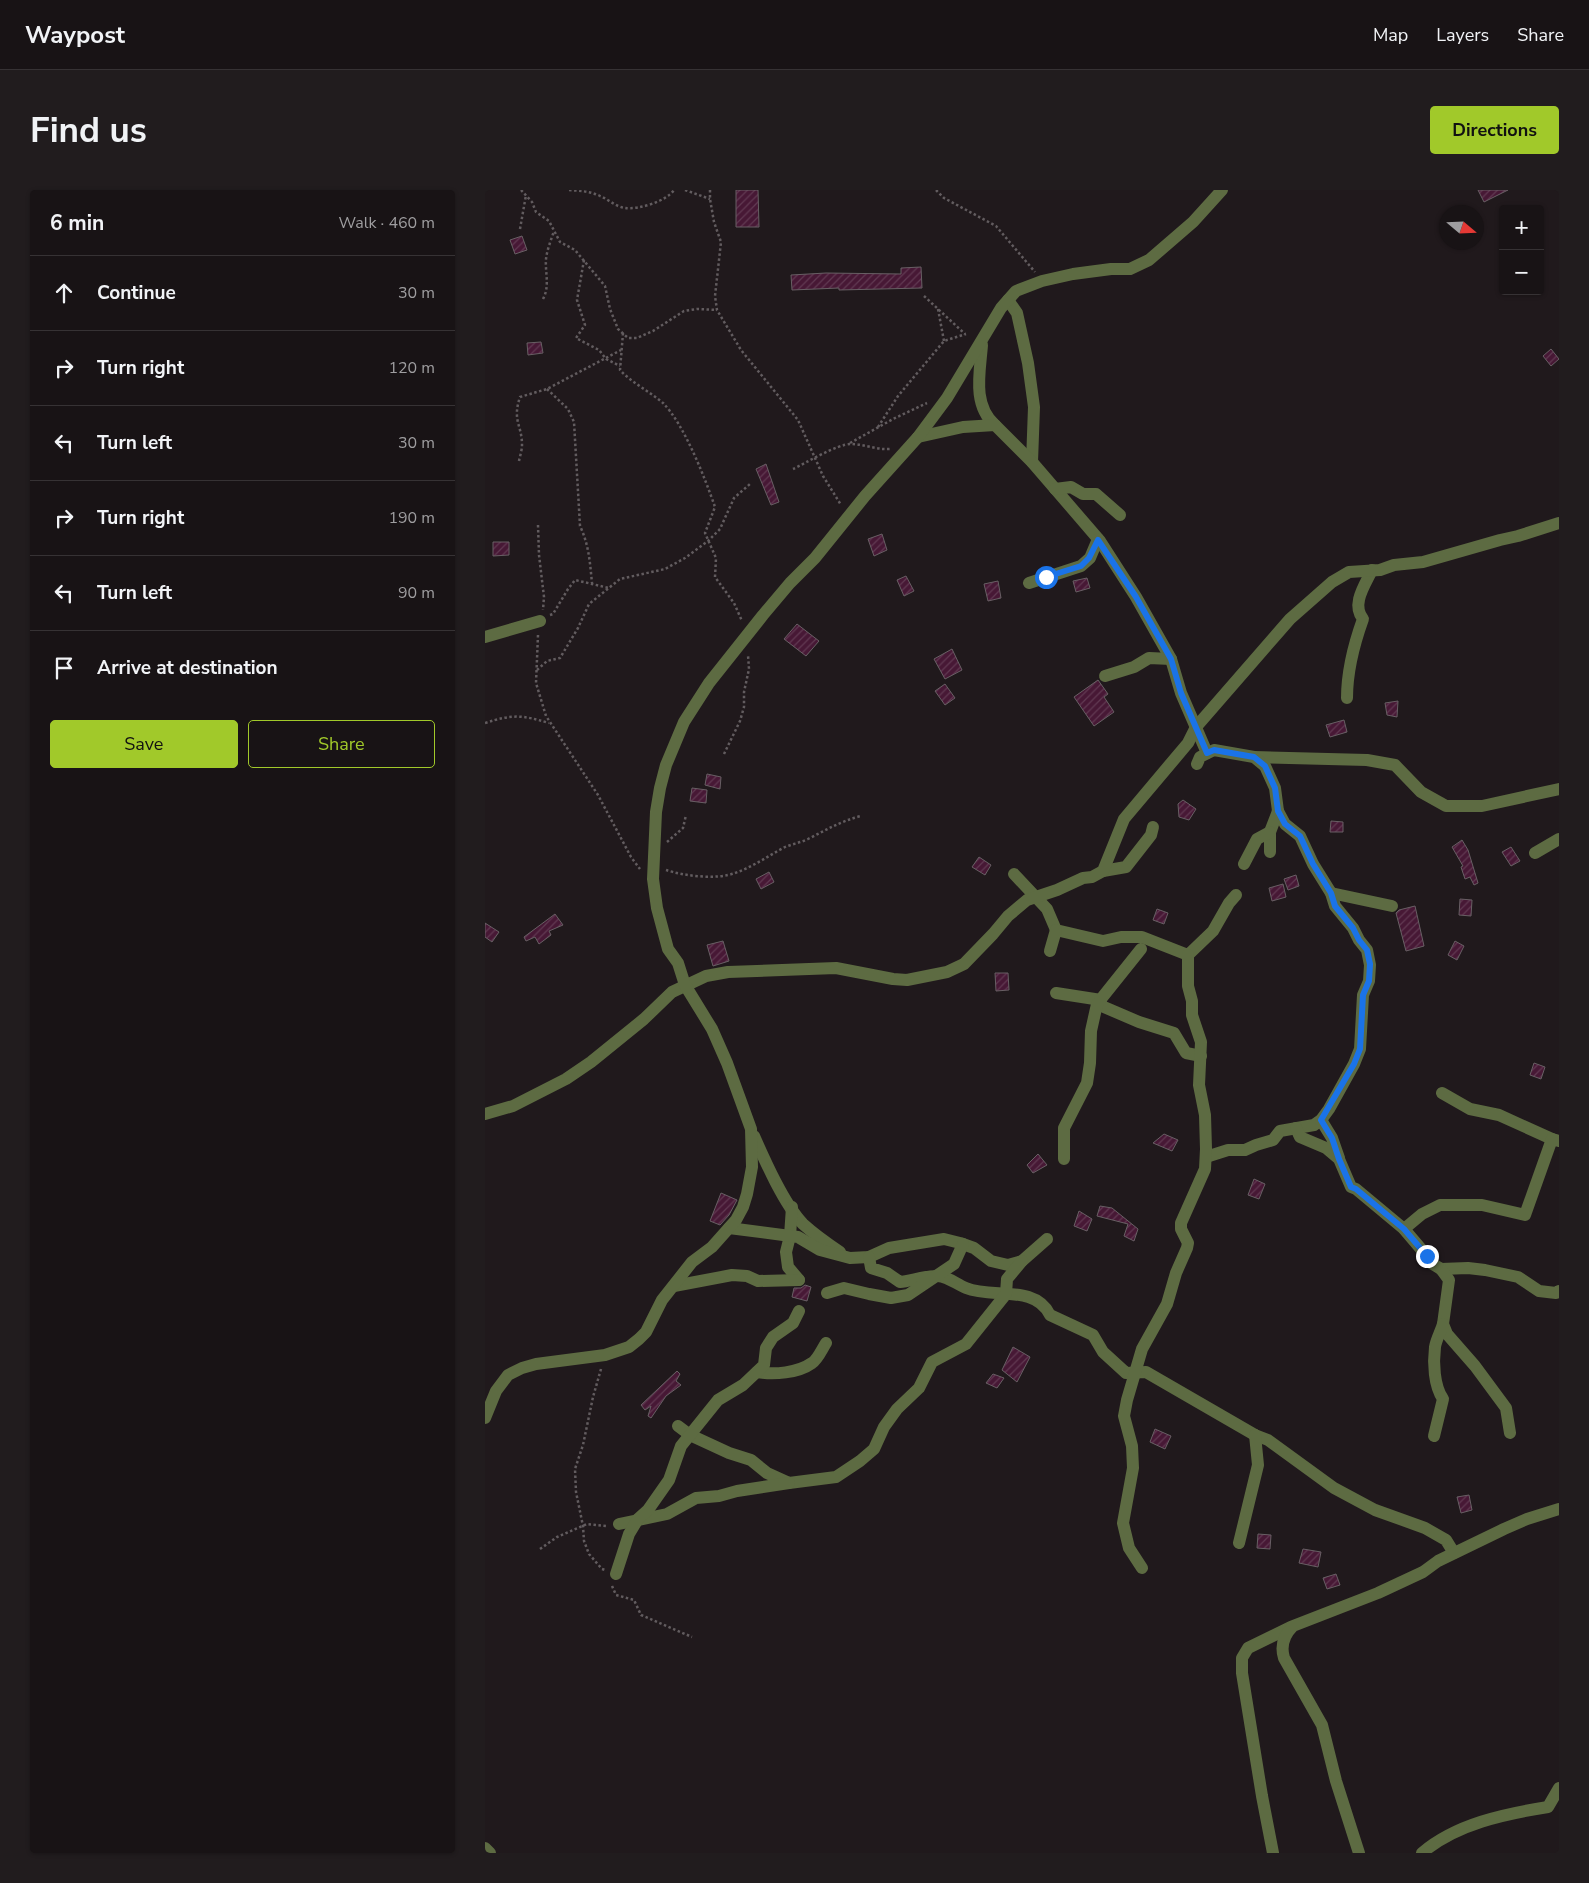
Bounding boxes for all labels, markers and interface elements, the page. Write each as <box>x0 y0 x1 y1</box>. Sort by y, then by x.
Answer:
text: Waypost <box>25 19 125 51</box>
text: Map <box>1373 23 1408 47</box>
text: Layers <box>1436 23 1489 47</box>
text: Share <box>1517 23 1564 47</box>
button: Directions <box>1430 106 1559 154</box>
text: Find us <box>30 107 147 154</box>
north arrow <box>1439 205 1484 250</box>
map controls <box>1499 205 1544 295</box>
button: + <box>1499 205 1544 250</box>
text: 6 min <box>50 209 104 237</box>
text: Walk · 460 m <box>339 212 435 234</box>
button: − <box>1499 250 1544 295</box>
icon: ahead <box>50 279 78 307</box>
text: Continue <box>97 280 176 306</box>
text: 30 m <box>398 282 435 304</box>
icon: right <box>50 354 78 382</box>
text: Turn right <box>97 355 184 381</box>
text: 120 m <box>388 357 435 379</box>
icon: left <box>50 429 78 457</box>
text: Turn left <box>97 430 172 456</box>
text: 30 m <box>398 432 435 454</box>
icon: right <box>50 504 78 532</box>
text: Turn right <box>97 505 184 531</box>
text: 190 m <box>388 507 435 529</box>
route start <box>1035 566 1058 589</box>
icon: left <box>50 579 78 607</box>
text: Turn left <box>97 580 172 606</box>
text: 90 m <box>398 582 435 604</box>
icon: arrive <box>50 654 78 682</box>
text: Arrive at destination <box>97 655 278 681</box>
button: Save <box>50 720 238 768</box>
button: Share <box>248 720 435 768</box>
route end <box>1416 1245 1439 1268</box>

